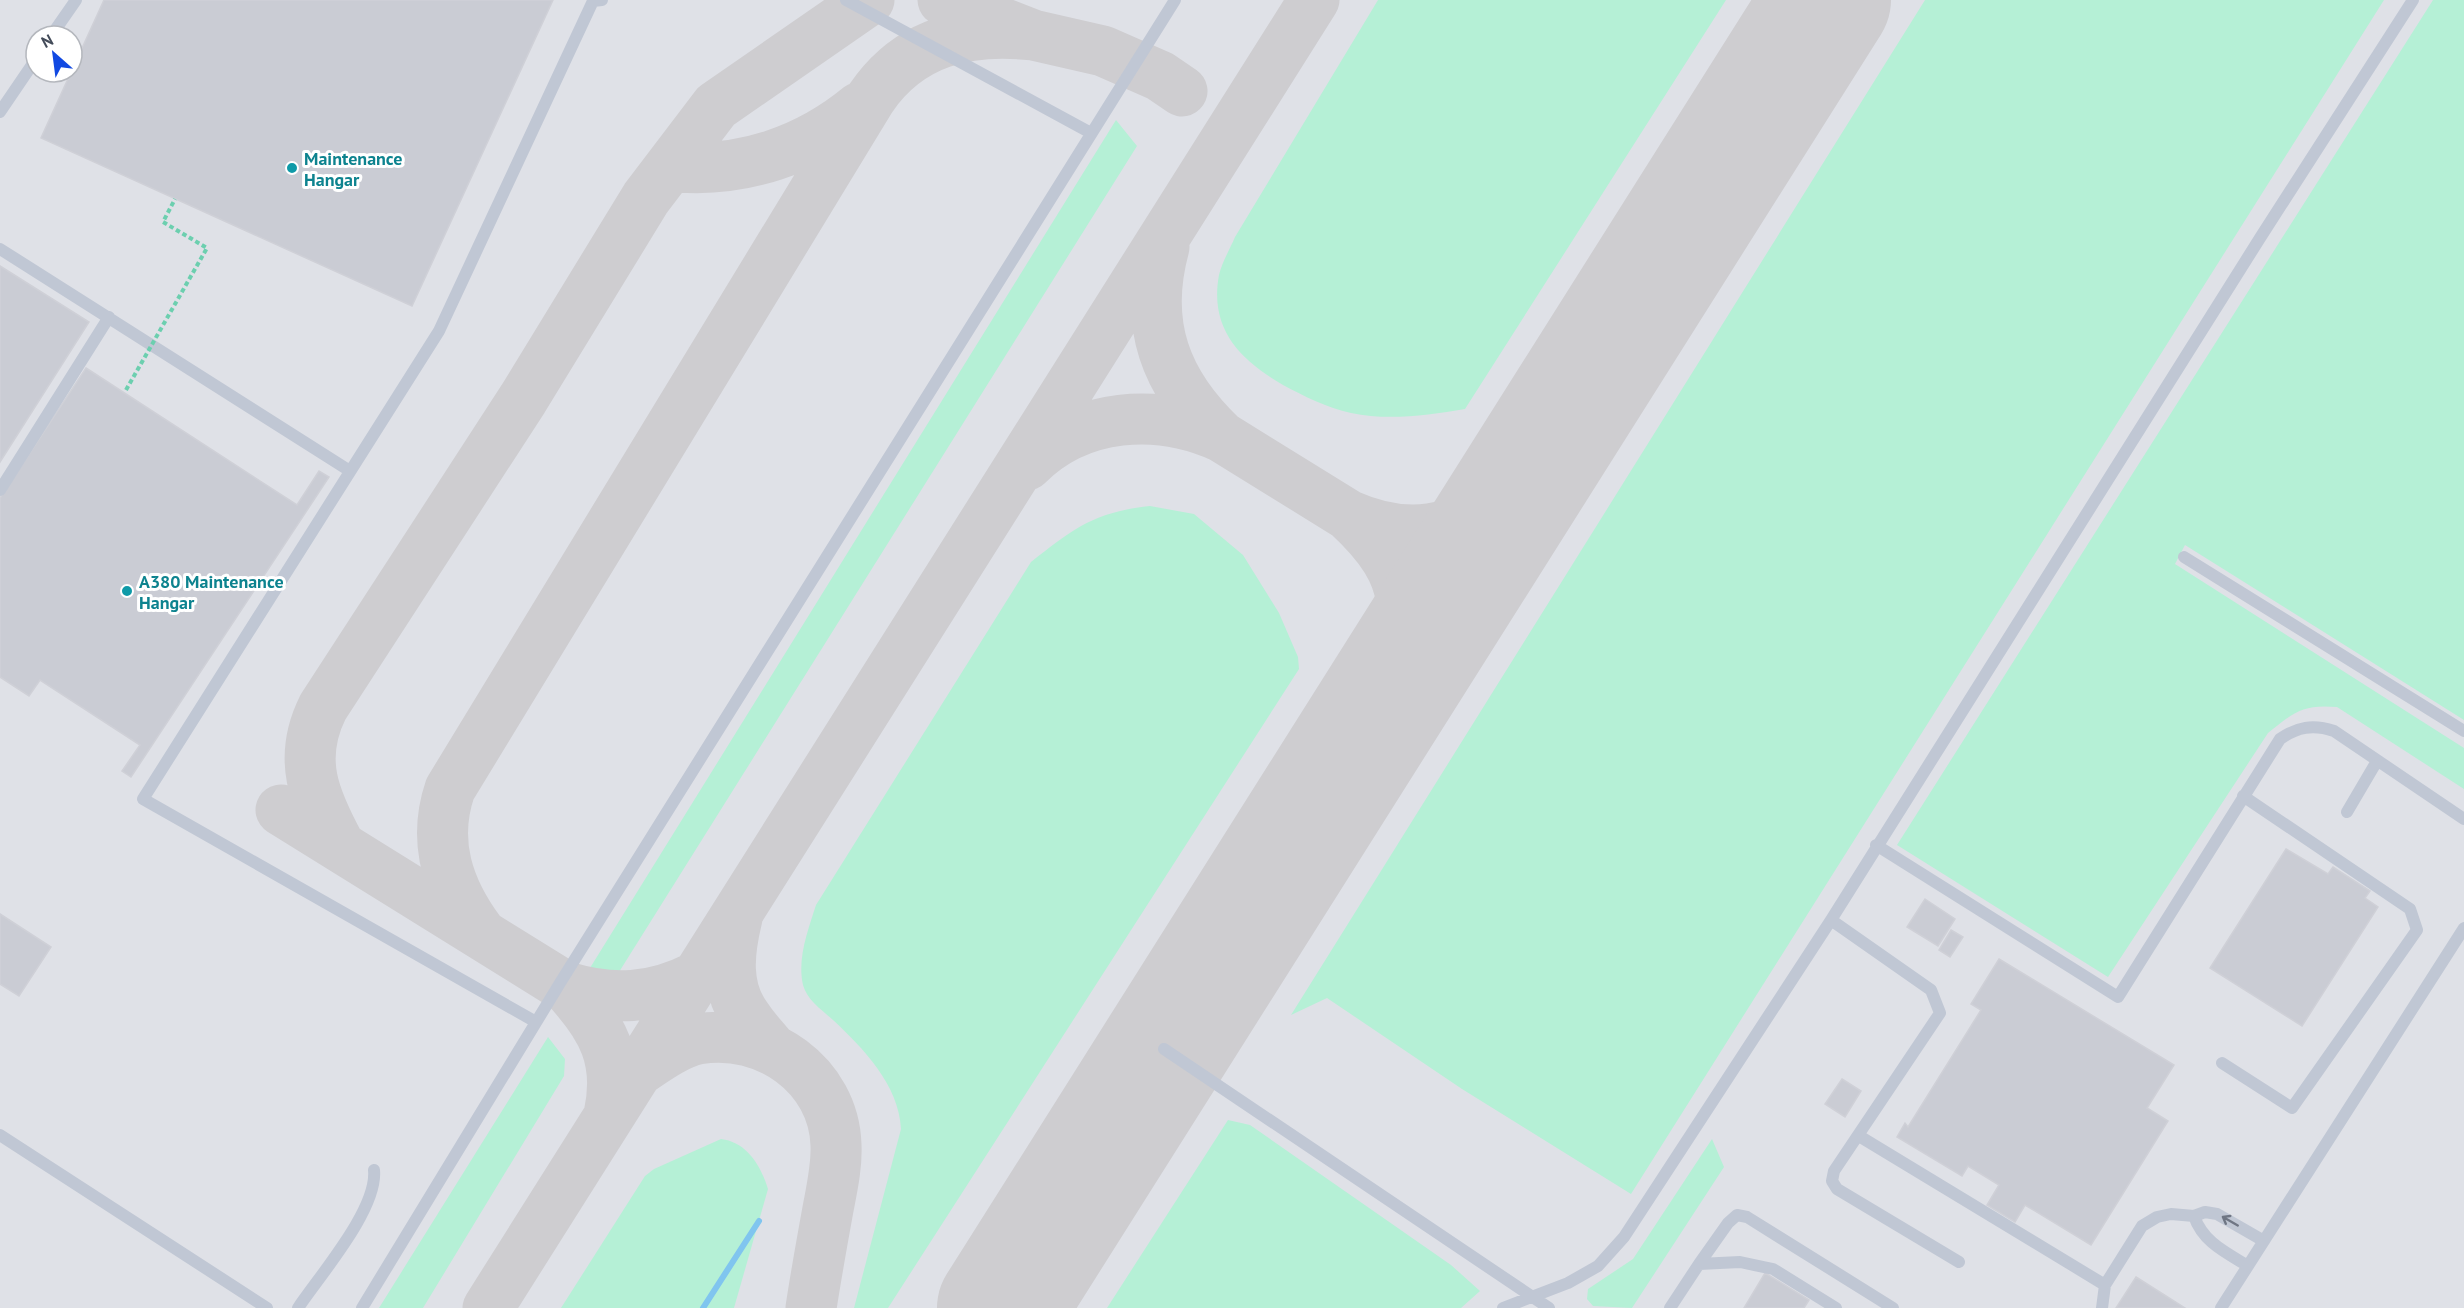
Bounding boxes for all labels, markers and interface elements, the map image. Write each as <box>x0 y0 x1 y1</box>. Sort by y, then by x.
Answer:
north arrow <box>24 24 84 84</box>
text: N <box>38 29 56 52</box>
place label: Maintenance Hangar <box>304 147 403 191</box>
marker: Maintenance Hangar <box>285 161 299 175</box>
place label: A380 Maintenance Hangar <box>139 570 284 614</box>
marker: A380 Maintenance Hangar <box>120 584 134 598</box>
one-way arrow <box>2222 1215 2239 1227</box>

